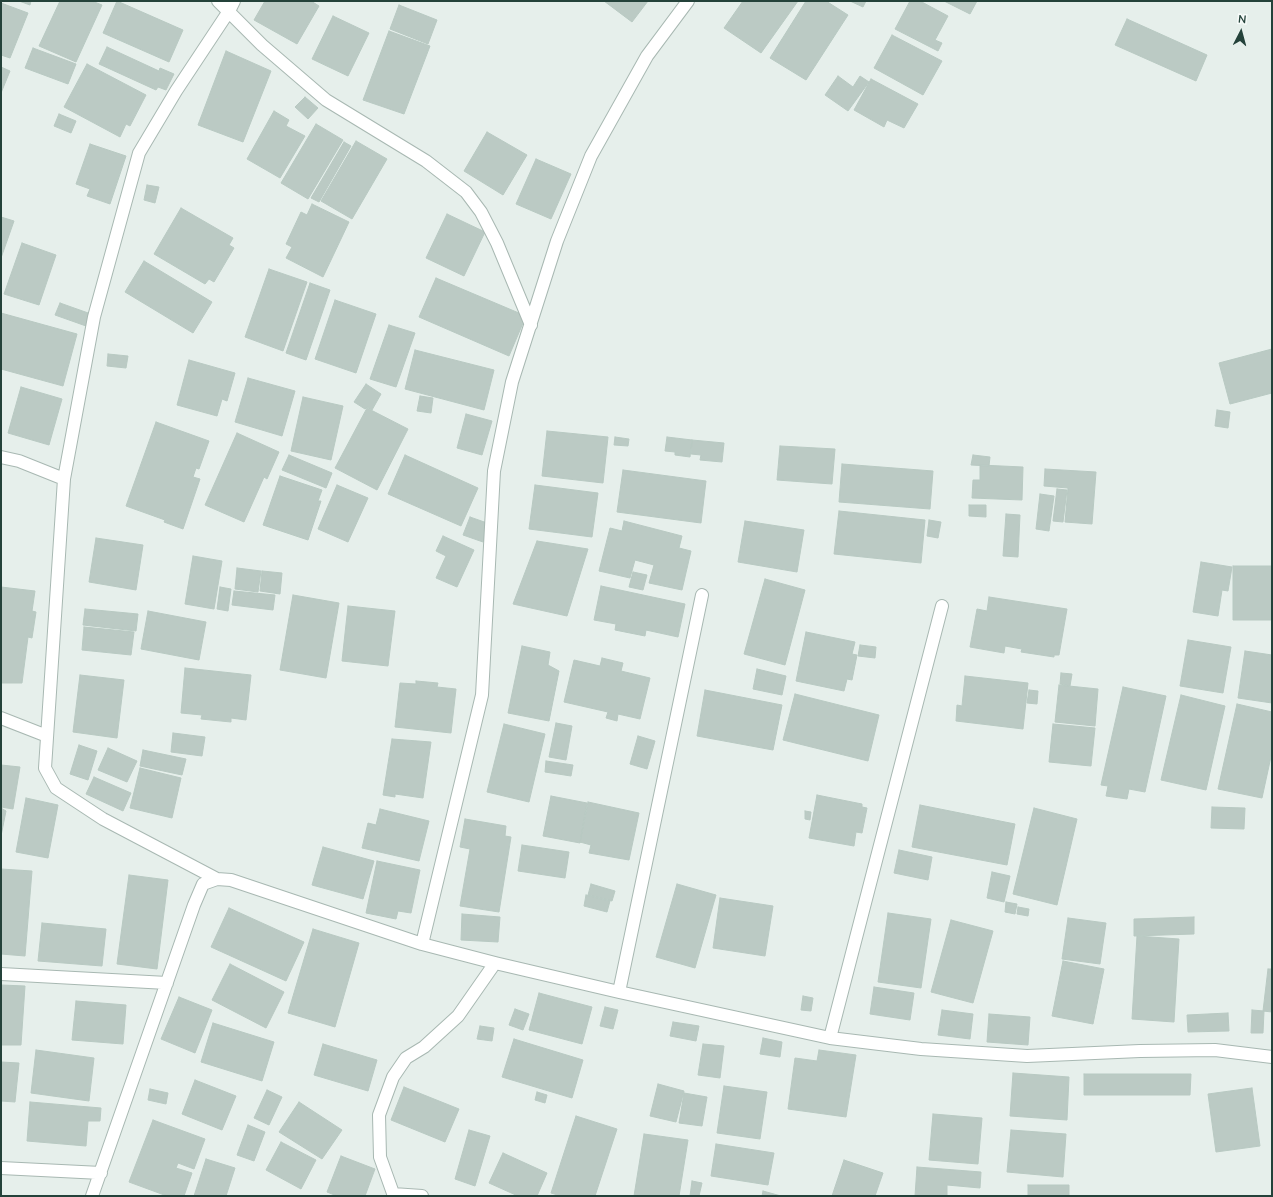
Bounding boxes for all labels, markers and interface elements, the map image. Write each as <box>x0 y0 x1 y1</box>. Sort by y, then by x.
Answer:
north arrow <box>1221 12 1261 52</box>
text: N <box>1237 12 1247 27</box>

